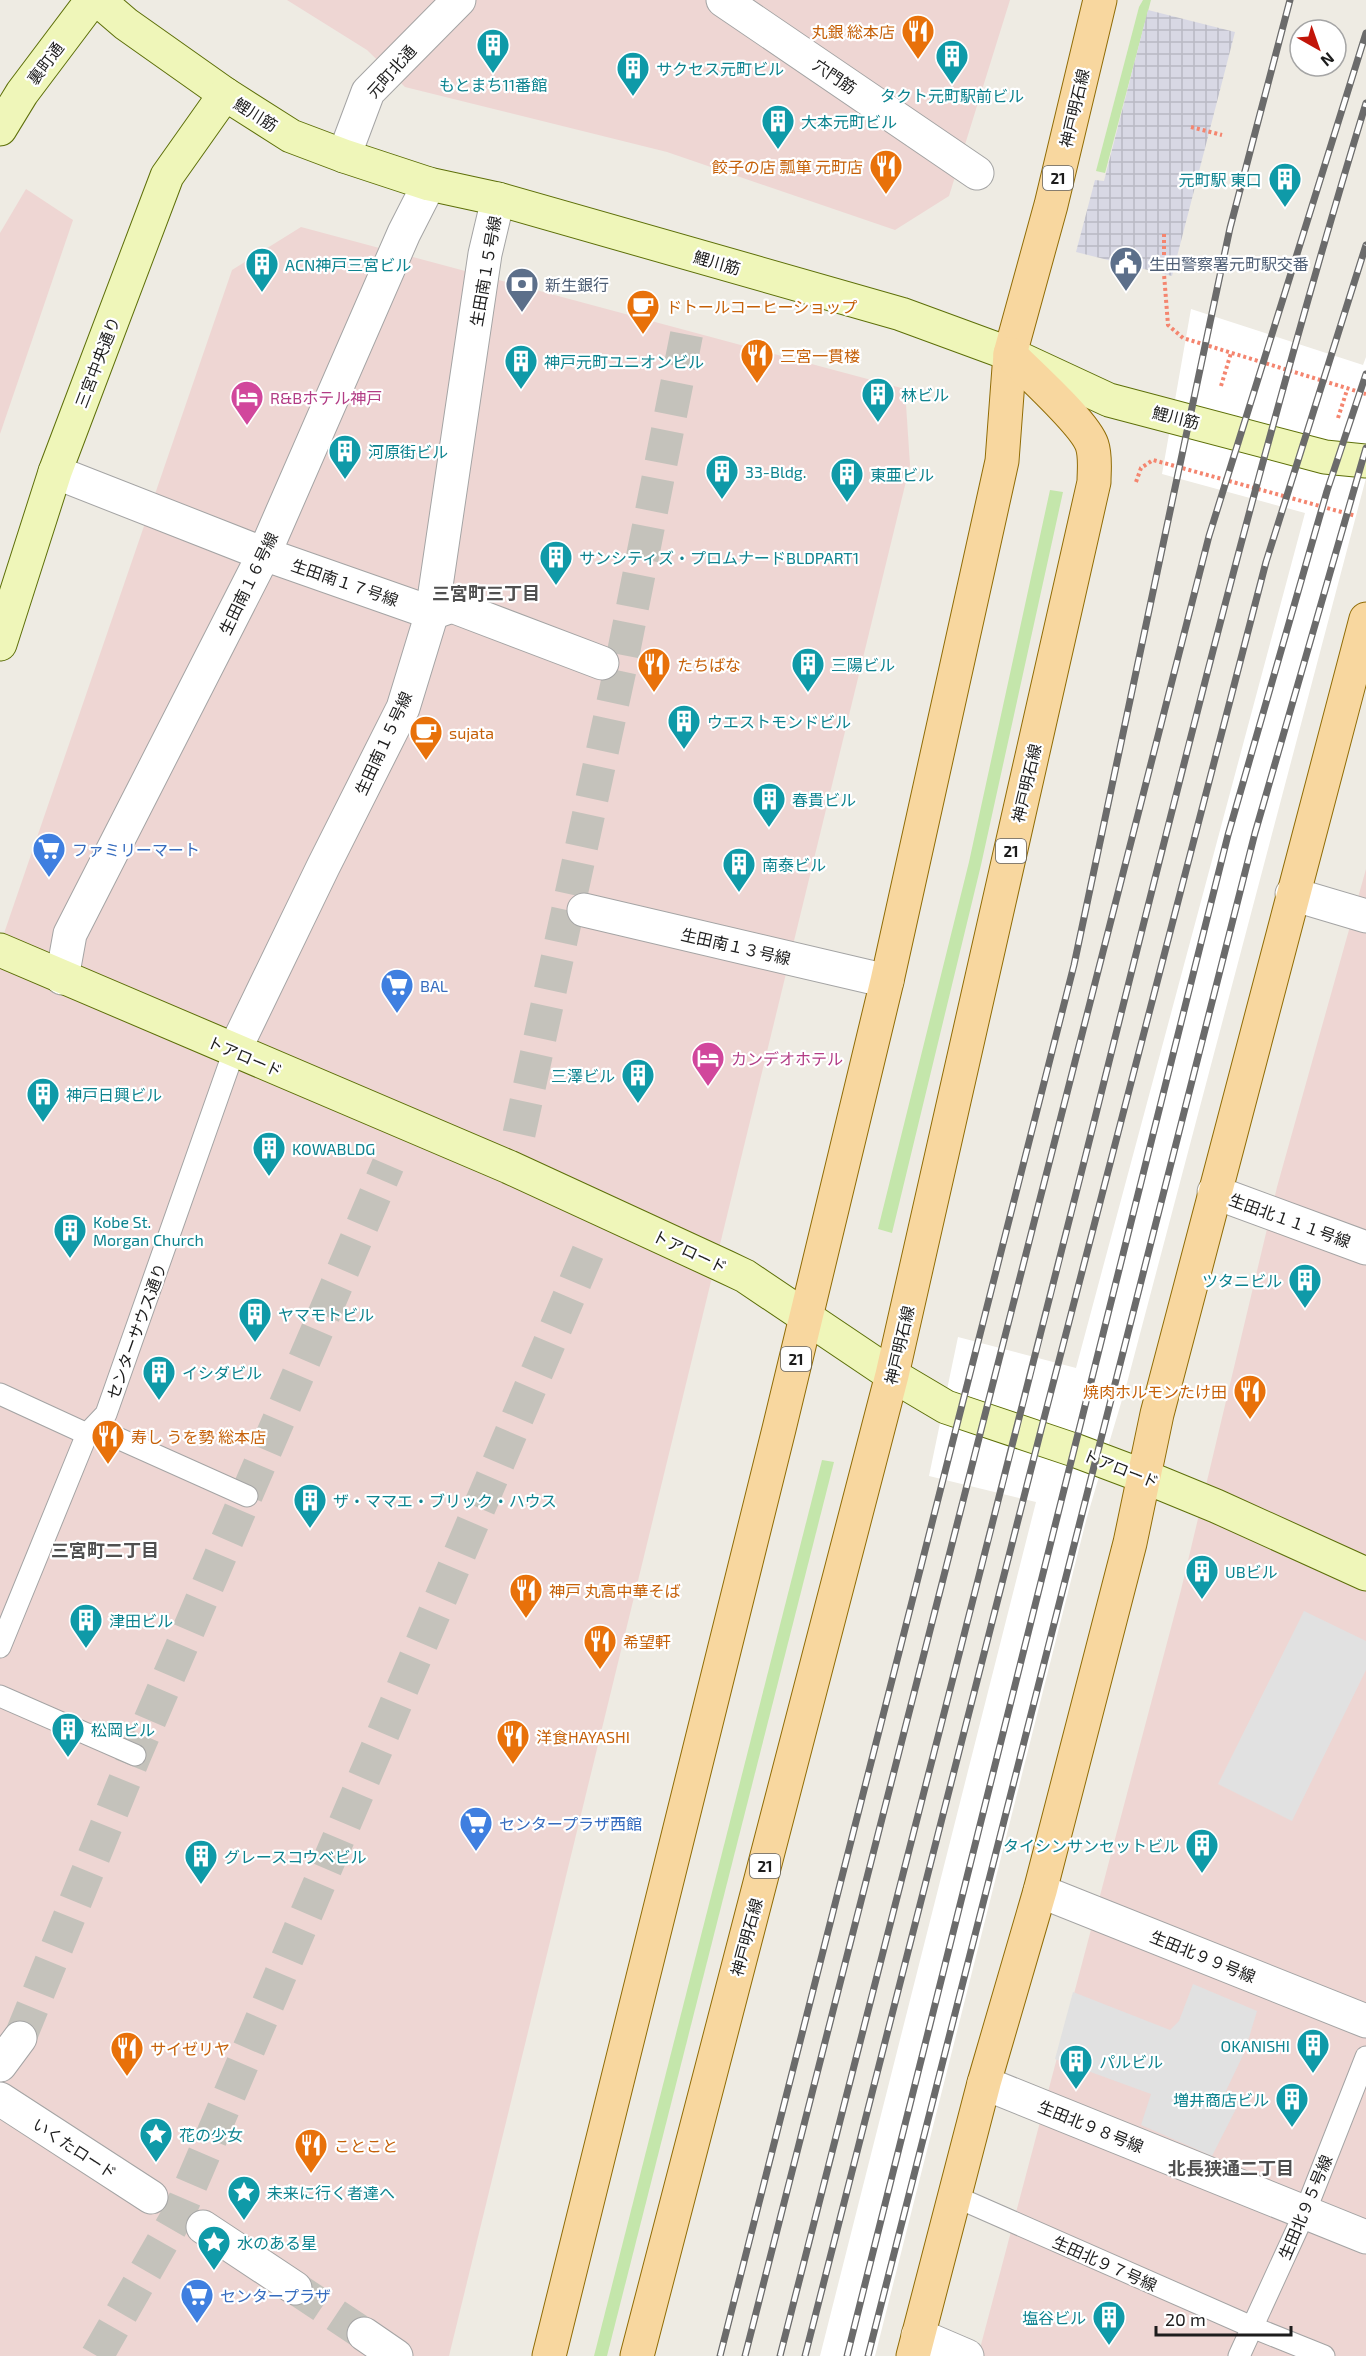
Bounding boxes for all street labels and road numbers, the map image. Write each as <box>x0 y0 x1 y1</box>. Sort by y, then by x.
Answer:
street label: 裏町通 <box>23 38 67 88</box>
street label: 元町北通 <box>363 41 419 101</box>
street label: 穴門筋 <box>810 55 860 97</box>
street label: 神戸明石線 <box>1056 67 1092 149</box>
street label: 鯉川筋 <box>231 93 281 135</box>
road number: 21 <box>1043 166 1073 190</box>
street label: 生田南１５号線 <box>466 214 504 328</box>
street label: 鯉川筋 <box>691 246 743 278</box>
street label: 三宮中央通り <box>71 314 123 410</box>
street label: 鯉川筋 <box>1150 402 1202 432</box>
street label: 生田南１６号線 <box>215 528 281 638</box>
street label: 生田南１７号線 <box>289 555 401 609</box>
street label: 生田南１５号線 <box>351 688 415 798</box>
street label: 神戸明石線 <box>1008 742 1044 824</box>
road number: 21 <box>996 839 1026 863</box>
street label: 生田南１３号線 <box>679 924 793 968</box>
street label: トアロード <box>204 1032 286 1080</box>
street label: 生田北１１１号線 <box>1227 1189 1353 1251</box>
street label: トアロード <box>650 1225 730 1277</box>
street label: センターサウス通り <box>103 1260 169 1402</box>
street label: 神戸明石線 <box>881 1304 917 1386</box>
road number: 21 <box>781 1347 811 1371</box>
street label: トアロード <box>1080 1445 1162 1491</box>
road number: 21 <box>750 1854 780 1878</box>
street label: 神戸明石線 <box>726 1896 766 1978</box>
street label: 生田北９９号線 <box>1148 1926 1258 1986</box>
street label: 生田北９８号線 <box>1036 2096 1146 2156</box>
street label: いくたロード <box>30 2114 120 2182</box>
street label: 生田北９５号線 <box>1274 2152 1336 2262</box>
street label: 生田北９７号線 <box>1050 2232 1160 2294</box>

